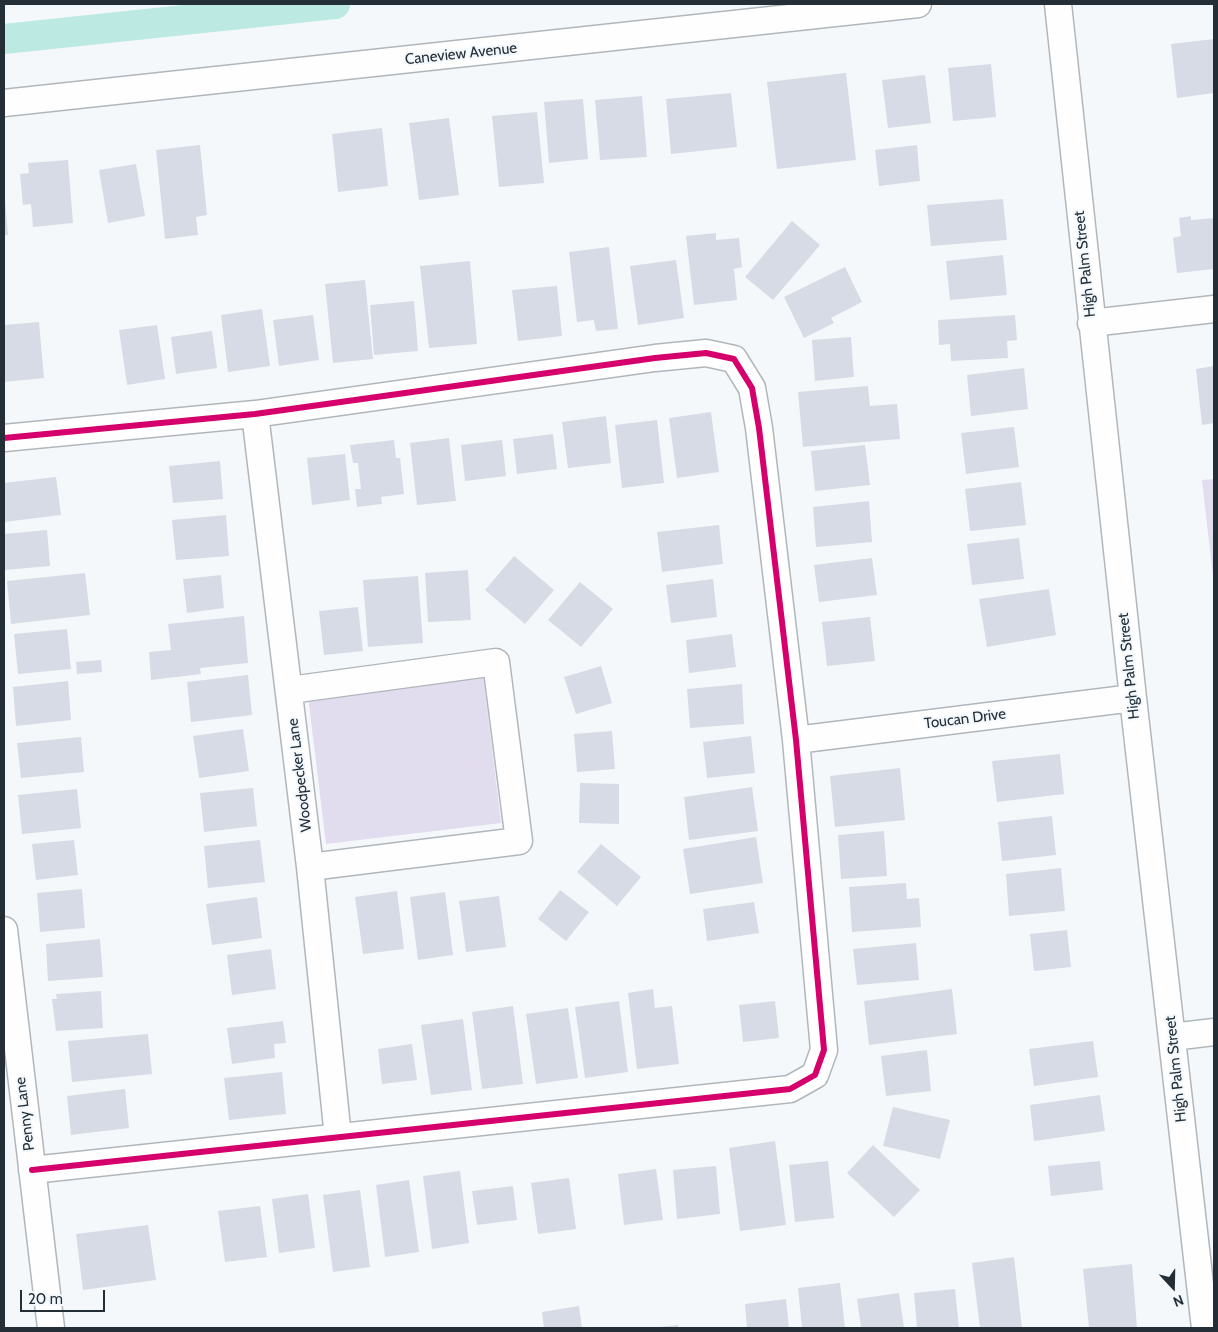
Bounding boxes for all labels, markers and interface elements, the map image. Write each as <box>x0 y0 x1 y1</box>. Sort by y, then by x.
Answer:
street label: Caneview Avenue <box>404 39 518 69</box>
street label: High Palm Street <box>1070 210 1100 318</box>
street label: High Palm Street <box>1114 612 1144 720</box>
street label: Toucan Drive <box>923 705 1007 733</box>
street label: Woodpecker Lane <box>284 717 316 833</box>
street label: High Palm Street <box>1161 1015 1191 1123</box>
street label: Penny Lane <box>12 1076 38 1152</box>
north arrow <box>1148 1262 1198 1312</box>
scale bar <box>22 1280 108 1312</box>
text: 20 m <box>28 1290 63 1308</box>
text: N <box>1171 1291 1186 1311</box>

